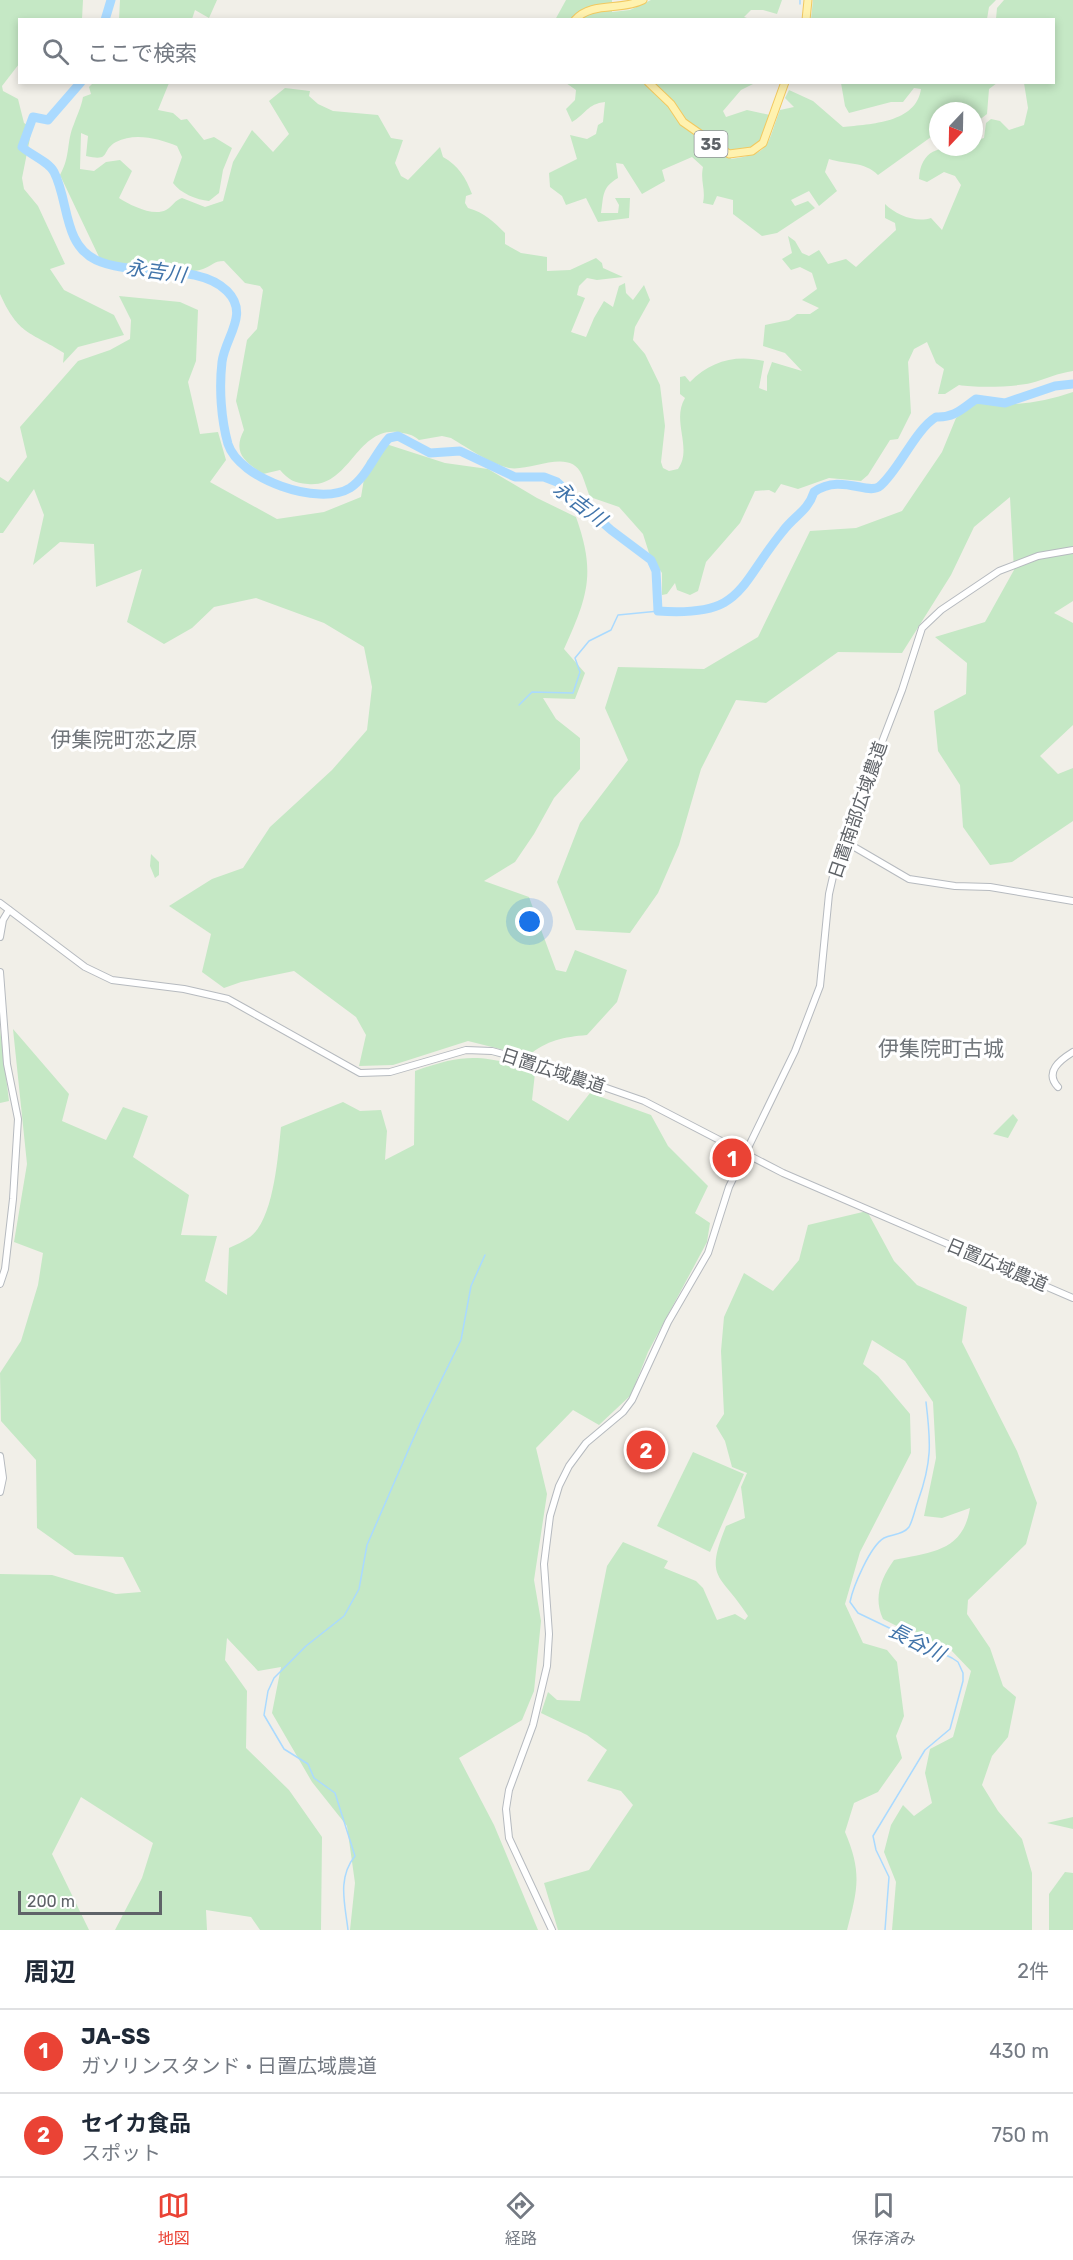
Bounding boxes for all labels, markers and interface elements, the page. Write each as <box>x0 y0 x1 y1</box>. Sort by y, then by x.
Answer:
search box <box>18 18 1055 84</box>
icon: search <box>39 35 72 68</box>
text: ここで検索 <box>87 40 197 67</box>
north arrow <box>929 102 983 156</box>
road number: 35 <box>694 131 728 157</box>
water label: 永吉川 <box>125 255 189 287</box>
water label: 永吉川 <box>549 476 613 533</box>
district label: 伊集院町恋之原 <box>51 727 198 752</box>
street label: 日置南部広域農道 <box>824 738 892 882</box>
your location <box>515 907 544 936</box>
district label: 伊集院町古城 <box>878 1036 1004 1061</box>
street label: 日置広域農道 <box>498 1044 608 1098</box>
pin: 1 <box>712 1136 752 1180</box>
street label: 日置広域農道 <box>943 1234 1051 1296</box>
pin: 2 <box>626 1428 666 1472</box>
water label: 長谷川 <box>885 1618 951 1667</box>
scale bar <box>18 1888 162 1916</box>
text: 200 m <box>27 1892 75 1911</box>
text: 周辺 <box>24 1957 76 1988</box>
text: 2件 <box>1017 1959 1049 1983</box>
text: JA-SS <box>81 2023 150 2050</box>
text: 1 <box>39 2039 48 2063</box>
text: 430 m <box>989 2039 1049 2063</box>
text: ガソリンスタンド · 日置広域農道 <box>81 2054 377 2078</box>
text: セイカ食品 <box>81 2110 191 2137</box>
text: 2 <box>37 2123 50 2147</box>
text: 750 m <box>991 2123 1049 2147</box>
text: スポット <box>81 2141 161 2165</box>
tab: 地図 <box>157 2189 190 2249</box>
tab: 経路 <box>504 2189 537 2249</box>
tab: 保存済み <box>852 2189 916 2249</box>

